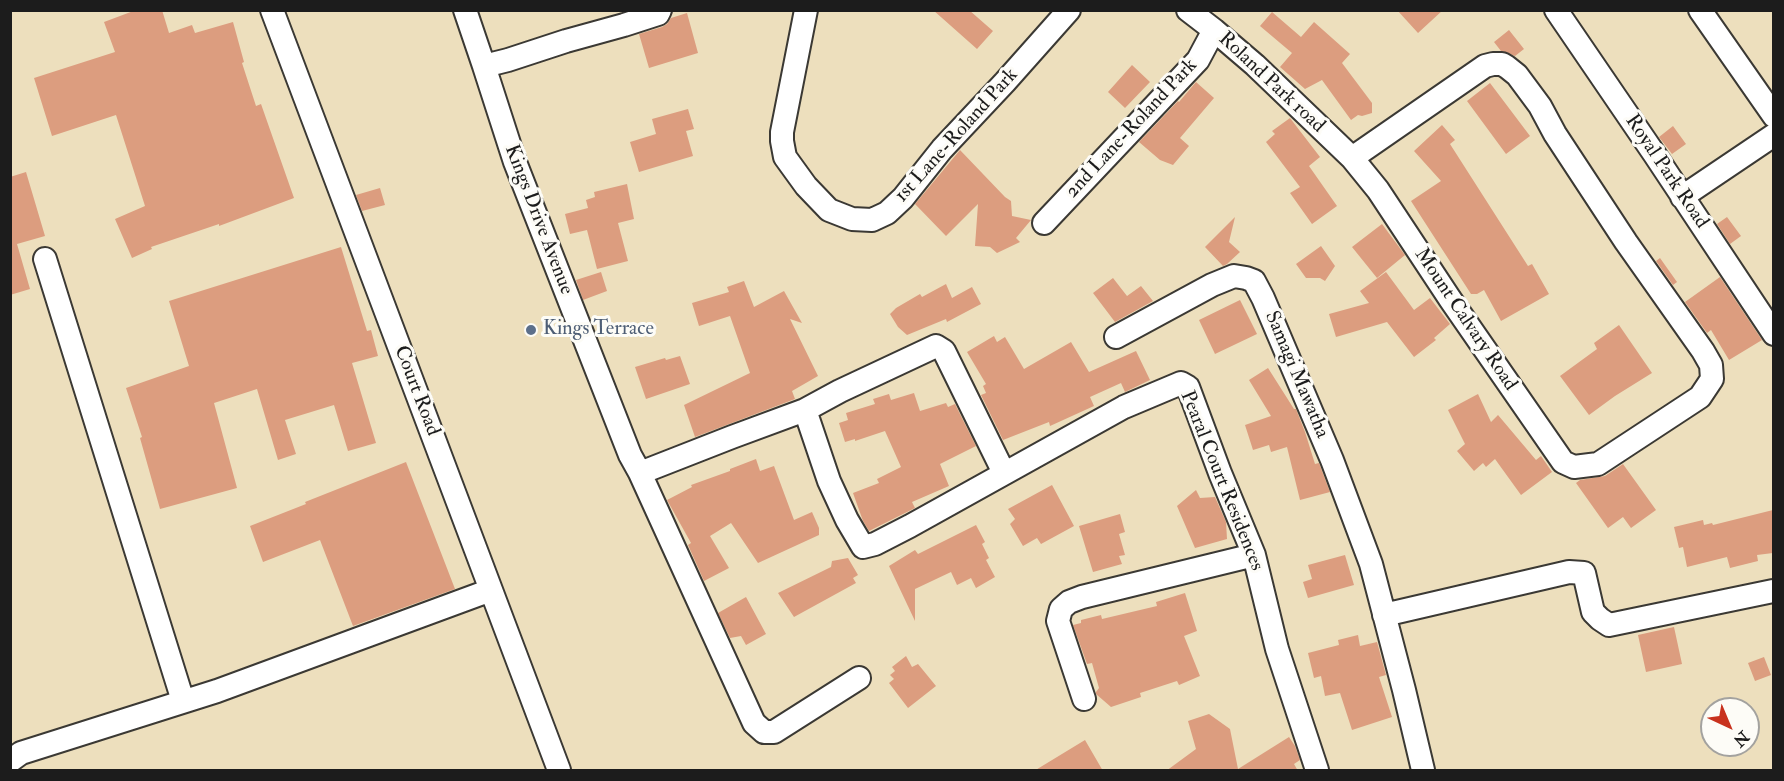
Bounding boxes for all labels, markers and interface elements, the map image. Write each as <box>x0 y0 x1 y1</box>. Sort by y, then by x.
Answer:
street label: Roland Park road <box>1213 28 1329 138</box>
street label: 2nd Lane-Roland Park <box>1061 54 1203 204</box>
street label: 1st Lane-Roland Park <box>890 64 1024 208</box>
street label: Royal Park Road <box>1619 110 1713 234</box>
street label: Kings Drive Avenue <box>498 142 578 298</box>
street label: Mount Calvary Road <box>1408 244 1522 396</box>
street label: Samagi Mawatha <box>1259 308 1333 442</box>
place label: Kings Terrace <box>543 318 654 342</box>
marker: Kings Terrace <box>524 323 538 337</box>
street label: Court Road <box>388 343 444 439</box>
street label: Pearal Court Residences <box>1174 388 1268 574</box>
north arrow <box>1700 697 1760 757</box>
text: N <box>1729 726 1753 751</box>

